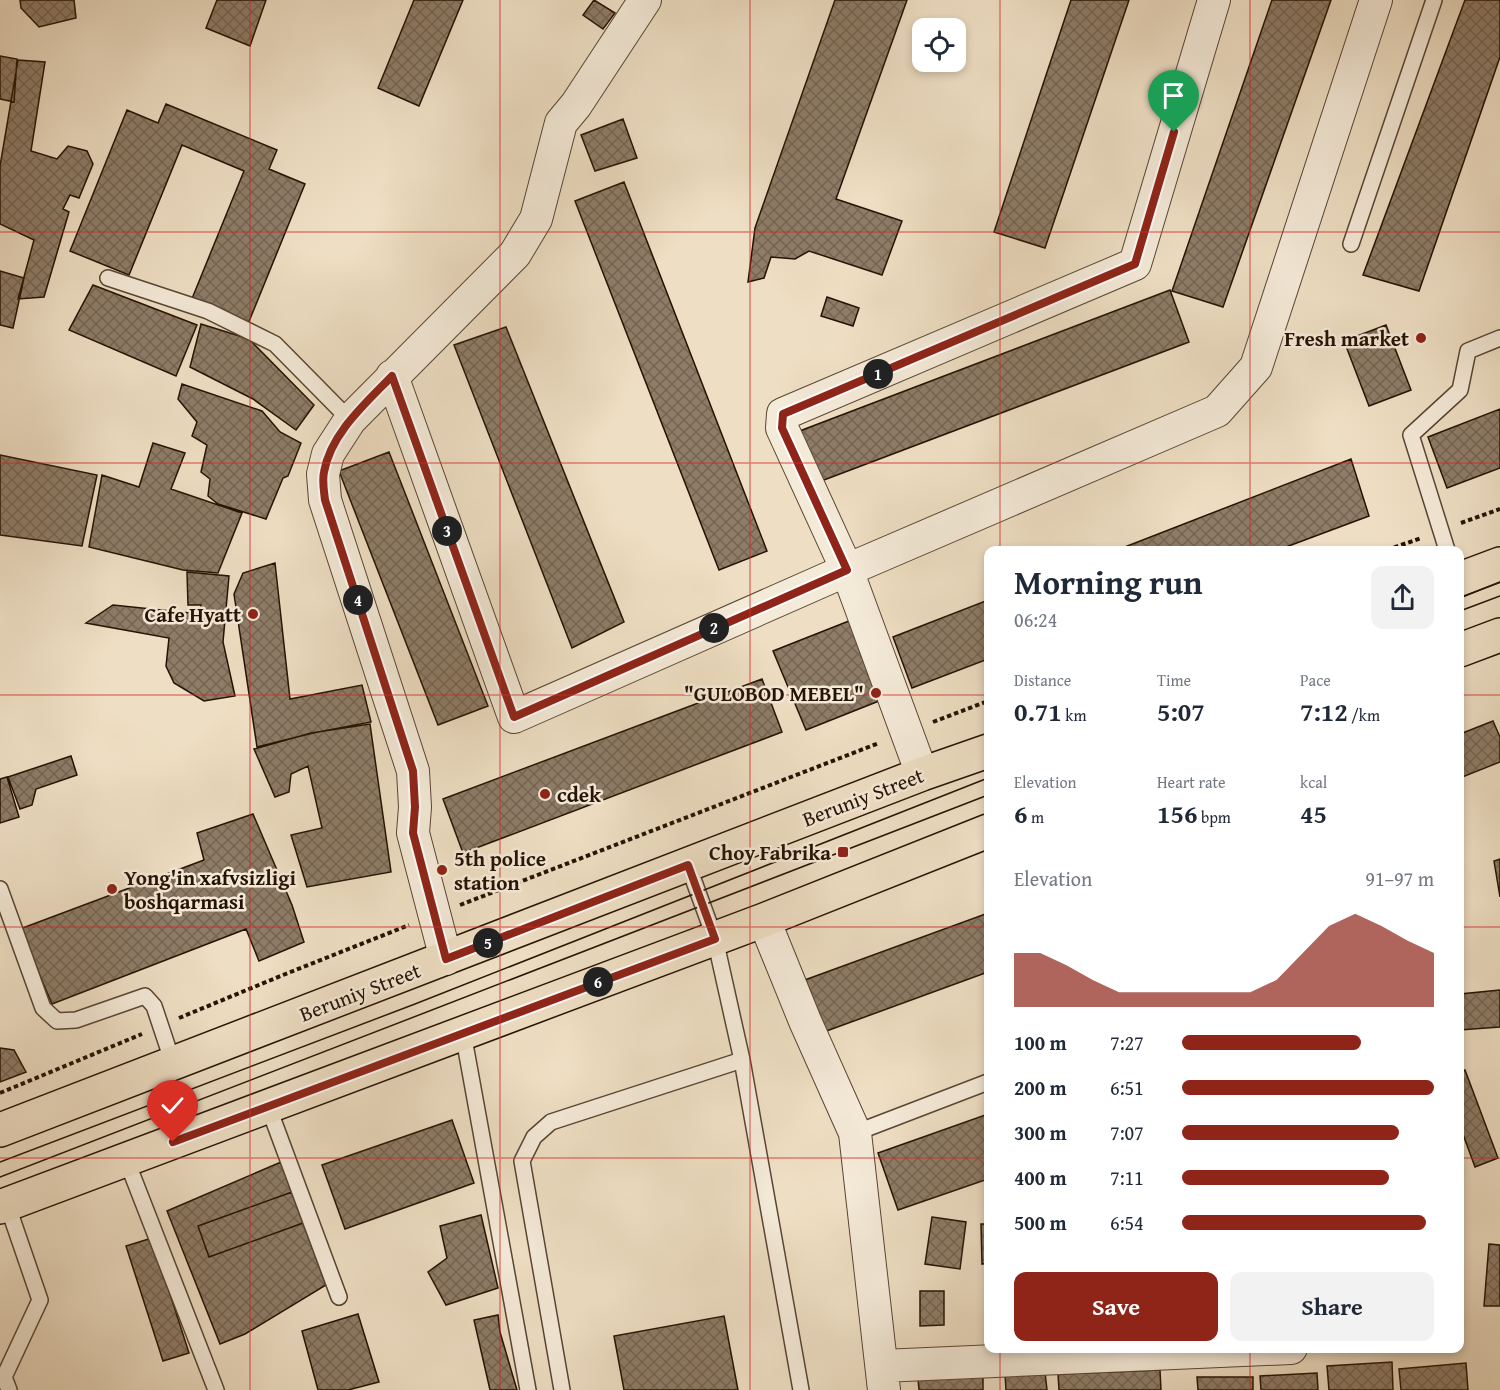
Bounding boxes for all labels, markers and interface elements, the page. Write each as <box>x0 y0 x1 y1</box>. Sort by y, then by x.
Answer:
map controls <box>912 18 966 72</box>
button: locate <box>912 18 966 72</box>
pin <box>1148 70 1199 132</box>
icon: arrive <box>1157 79 1190 112</box>
place label: Fresh market <box>1284 323 1409 354</box>
marker: Fresh market <box>1414 331 1428 345</box>
pin: 1 <box>863 359 893 389</box>
text: 1 <box>874 362 882 386</box>
pin: 3 <box>432 516 462 546</box>
text: 3 <box>443 519 451 543</box>
text: Morning run <box>1014 558 1203 606</box>
button: share <box>1371 566 1434 629</box>
pin: 4 <box>343 585 373 615</box>
text: 4 <box>354 588 362 612</box>
place label: Cafe Hyatt <box>144 599 241 630</box>
text: 06:24 <box>1014 605 1057 634</box>
marker: Cafe Hyatt <box>246 607 260 621</box>
pin: 2 <box>699 613 729 643</box>
text: 2 <box>710 616 718 640</box>
text: Distance <box>1014 668 1071 692</box>
text: Time <box>1157 668 1191 692</box>
text: Pace <box>1300 668 1331 692</box>
place label: "GULOBOD MEBEL" <box>684 678 864 709</box>
marker: "GULOBOD MEBEL" <box>869 686 883 700</box>
text: 0.71 <box>1014 692 1062 731</box>
text: 5:07 <box>1157 692 1205 731</box>
text: 7:12 <box>1300 692 1348 731</box>
text: km <box>1062 703 1086 727</box>
text: /km <box>1348 703 1380 727</box>
street label: Beruniy Street <box>798 759 929 834</box>
text: Elevation <box>1014 770 1077 794</box>
text: Heart rate <box>1157 770 1226 794</box>
text: kcal <box>1300 770 1327 794</box>
place label: cdek <box>557 779 602 810</box>
marker: cdek <box>538 787 552 801</box>
text: 6 <box>1014 794 1027 833</box>
text: 156 <box>1157 794 1197 833</box>
text: 45 <box>1300 794 1327 833</box>
text: m <box>1027 805 1044 829</box>
text: bpm <box>1197 805 1231 829</box>
place label: Choy Fabrika <box>709 837 831 868</box>
place label: 5th police station <box>454 843 546 898</box>
marker: Choy Fabrika <box>836 845 850 859</box>
place label: Yong'in xafvsizligi boshqarmasi <box>124 862 296 917</box>
marker: 5th police station <box>435 863 449 877</box>
text: Elevation <box>1014 864 1092 893</box>
text: 91–97 m <box>1365 864 1434 893</box>
marker: Yong'in xafvsizligi boshqarmasi <box>105 882 119 896</box>
pin: 5 <box>473 928 503 958</box>
text: 5 <box>484 931 492 955</box>
street label: Beruniy Street <box>295 954 426 1029</box>
pin: 6 <box>583 967 613 997</box>
text: 6 <box>594 970 602 994</box>
text: 100 m <box>1014 1028 1067 1057</box>
text: 7:27 <box>1110 1028 1144 1057</box>
text: 200 m <box>1014 1073 1067 1102</box>
text: 6:51 <box>1110 1073 1144 1102</box>
pin <box>147 1080 198 1142</box>
icon: check <box>156 1089 189 1122</box>
text: 300 m <box>1014 1118 1067 1147</box>
text: 7:07 <box>1110 1118 1144 1147</box>
text: 400 m <box>1014 1163 1067 1192</box>
text: 7:11 <box>1110 1163 1144 1192</box>
text: 500 m <box>1014 1208 1067 1237</box>
text: 6:54 <box>1110 1208 1144 1237</box>
button: Save <box>1014 1272 1218 1341</box>
button: Share <box>1230 1272 1434 1341</box>

